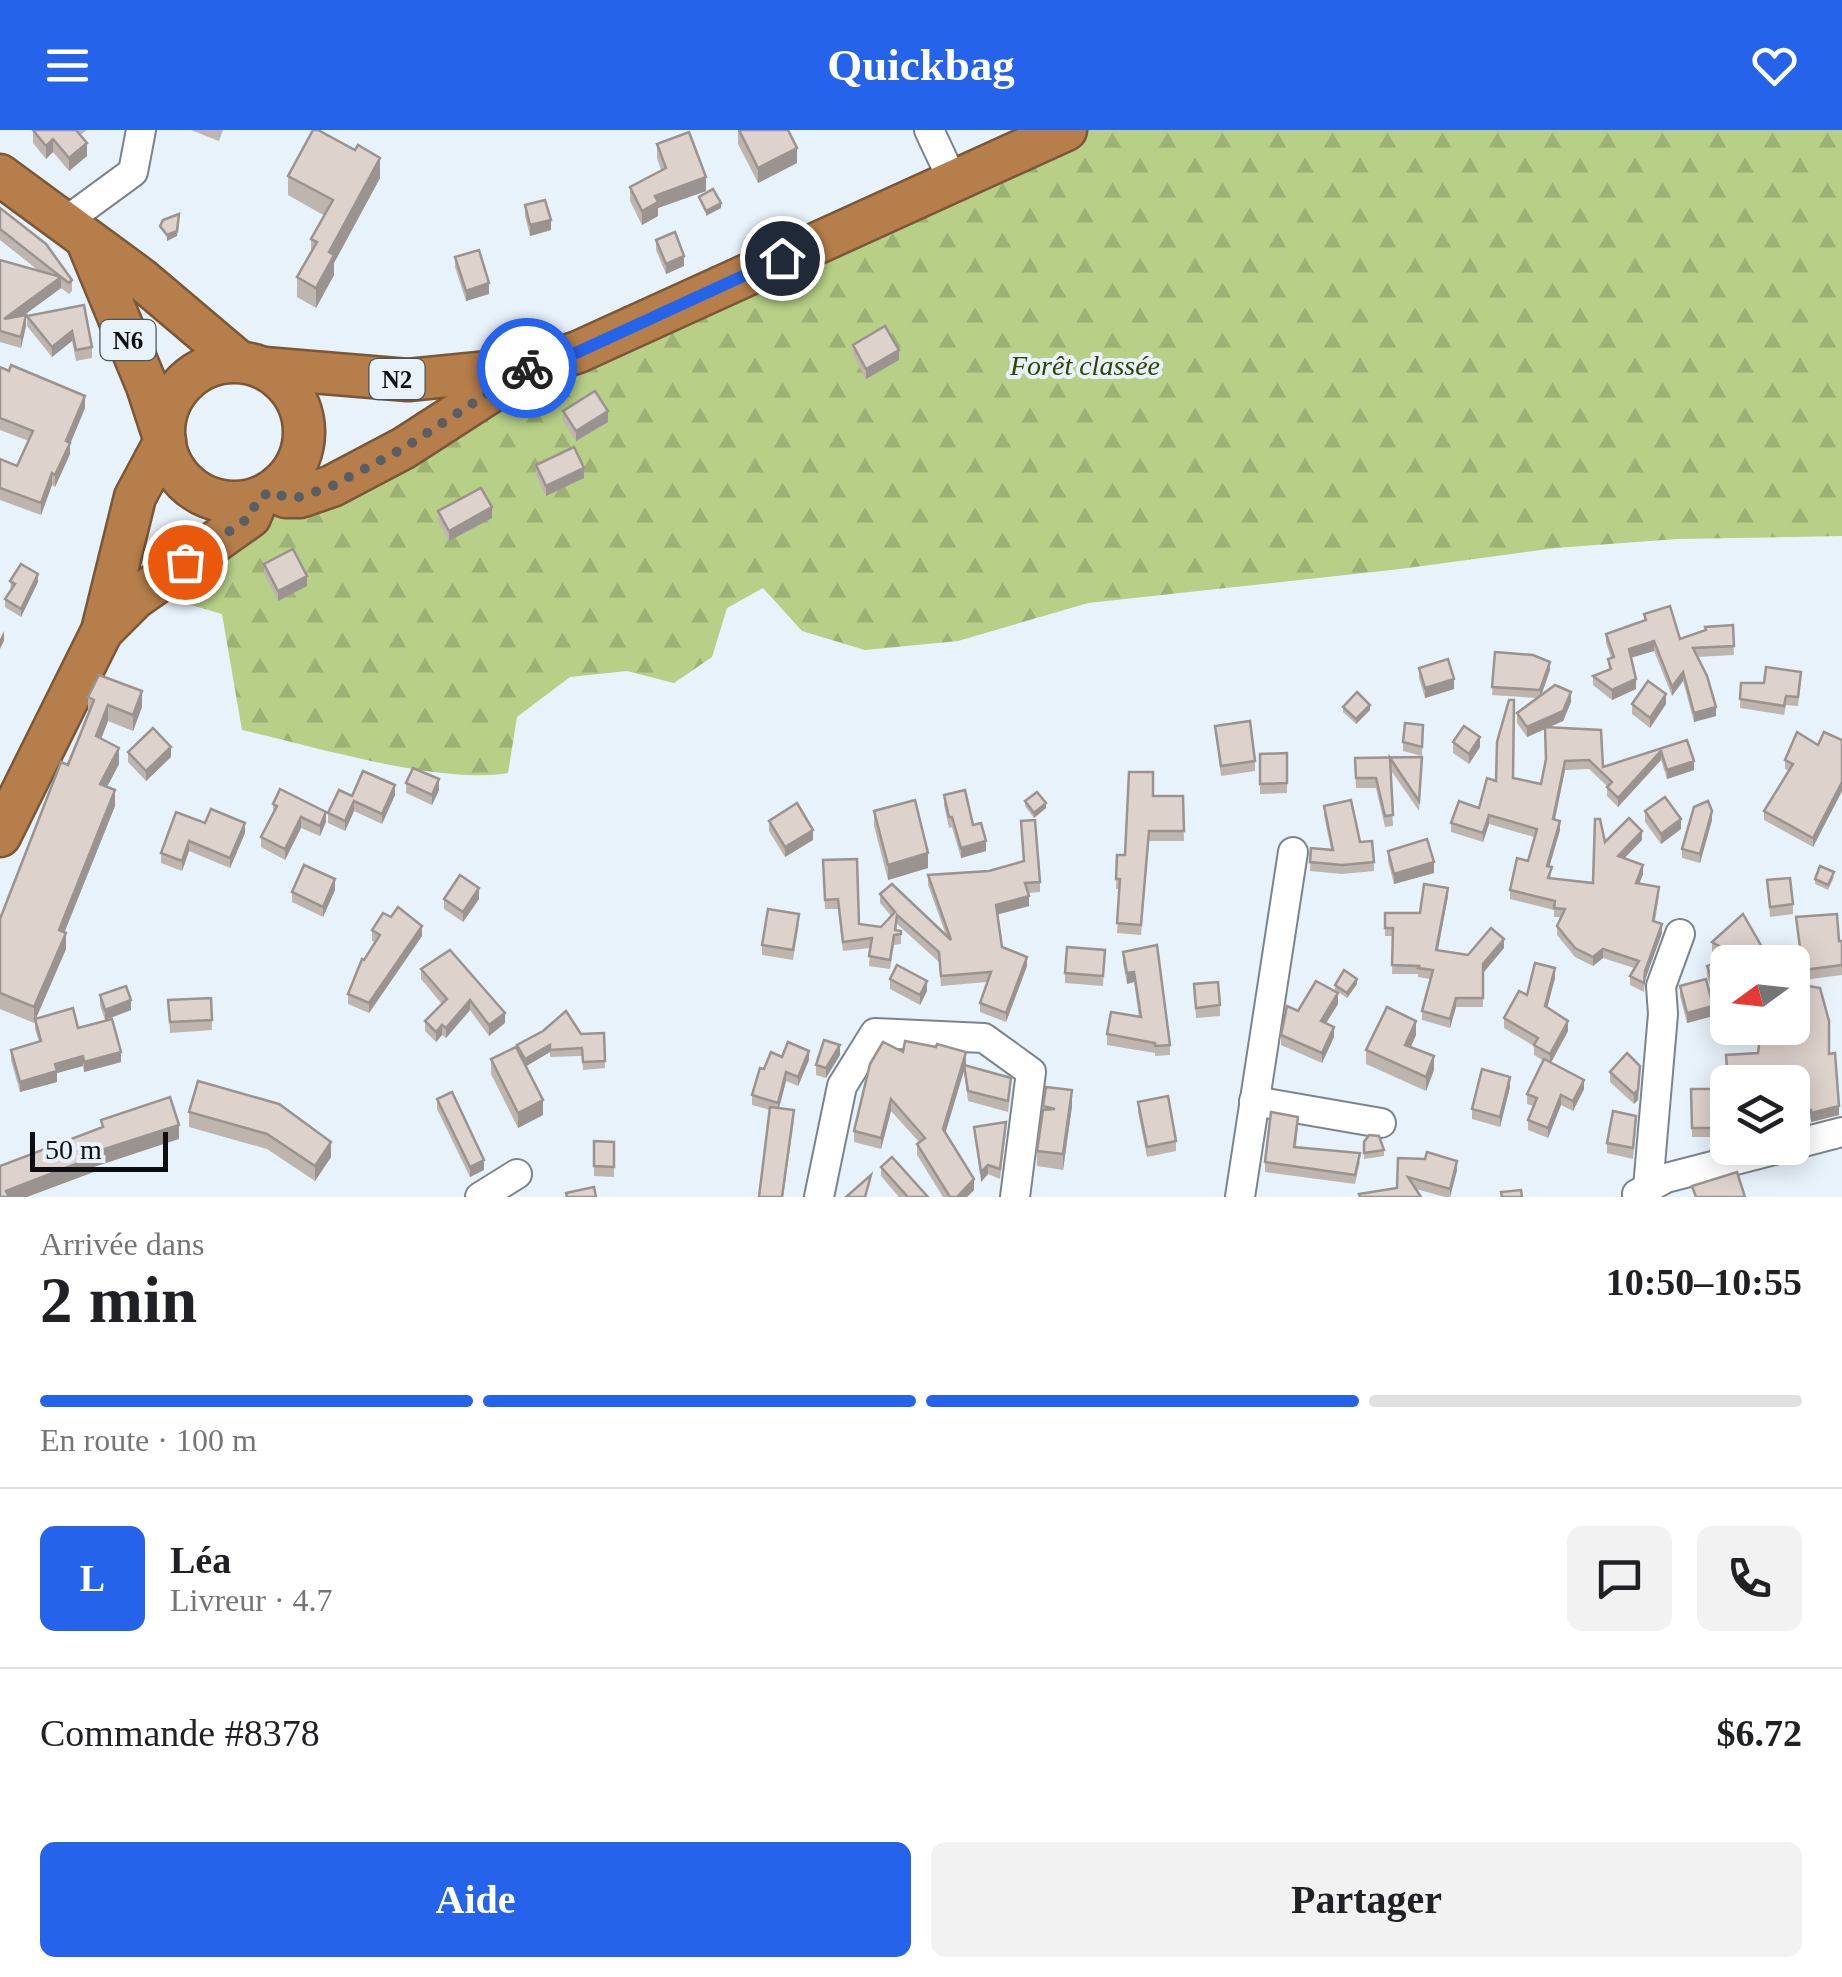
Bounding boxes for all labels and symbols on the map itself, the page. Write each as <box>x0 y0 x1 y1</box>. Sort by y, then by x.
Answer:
pin <box>740 216 825 301</box>
courier <box>477 318 577 418</box>
road number: N6 <box>100 320 156 360</box>
park label: Forêt classée <box>1009 350 1160 381</box>
road number: N2 <box>370 359 424 399</box>
pin <box>143 520 228 605</box>
north arrow <box>1710 945 1810 1045</box>
scale bar <box>30 1127 168 1172</box>

